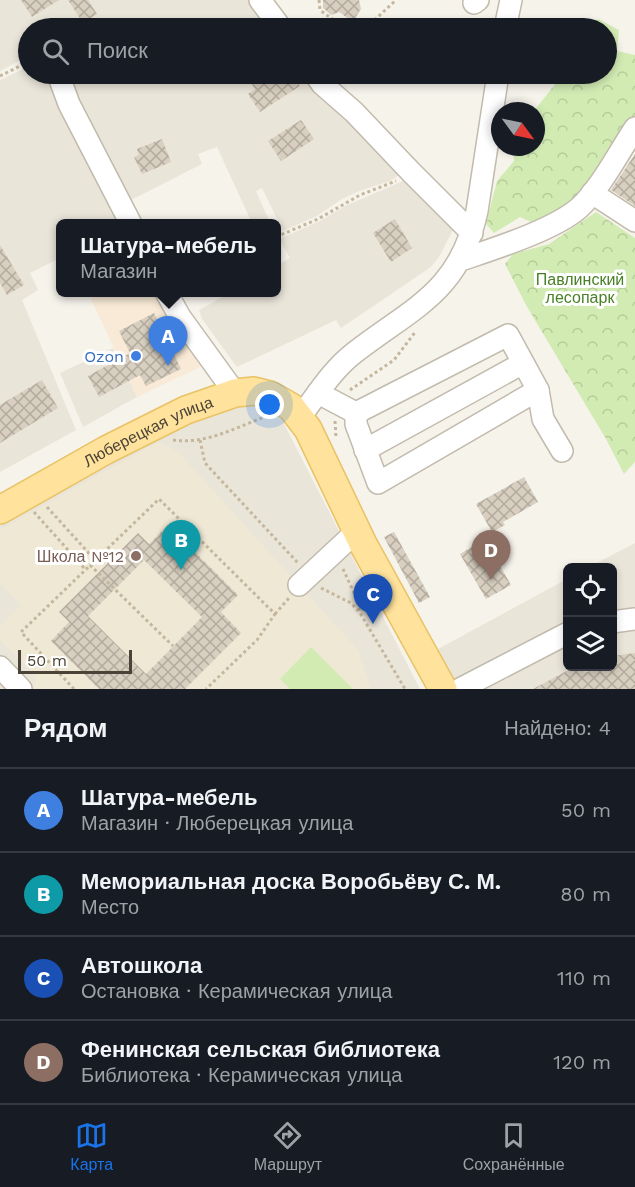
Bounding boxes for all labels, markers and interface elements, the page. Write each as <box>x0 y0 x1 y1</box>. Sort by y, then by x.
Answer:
search box <box>18 18 617 84</box>
icon: search <box>39 35 72 68</box>
text: Поиск <box>87 38 148 63</box>
north arrow <box>491 102 545 156</box>
popup <box>56 219 281 297</box>
text: Шатура-мебель <box>80 233 257 258</box>
text: Магазин <box>80 259 157 283</box>
park label: Павлинский лесопарк <box>536 270 624 307</box>
pin: A <box>148 316 188 366</box>
place label: Ozon <box>84 347 124 366</box>
marker: Ozon <box>129 349 143 363</box>
your location <box>255 390 284 419</box>
street label: Люберецкая улица <box>80 392 215 471</box>
pin: B <box>162 520 201 570</box>
pin: D <box>472 530 510 580</box>
place label: Школа №12 <box>37 547 124 566</box>
marker: Школа №12 <box>129 549 143 563</box>
map controls <box>563 563 617 671</box>
button: locate <box>563 563 617 617</box>
pin: C <box>354 574 392 624</box>
button: layers <box>563 617 617 671</box>
scale bar <box>18 647 132 674</box>
text: 50 m <box>27 651 67 670</box>
text: Рядом <box>24 713 107 743</box>
text: Найдено: 4 <box>504 716 611 740</box>
text: Шатура-мебель <box>81 785 257 810</box>
text: A <box>37 798 50 822</box>
text: 50 m <box>561 798 611 822</box>
text: Магазин · Люберецкая улица <box>81 811 353 835</box>
text: Мемориальная доска Воробьёву С. М. <box>81 869 501 894</box>
text: B <box>37 882 50 906</box>
text: 80 m <box>560 882 611 906</box>
text: Место <box>81 895 139 919</box>
text: Автошкола <box>81 953 202 978</box>
text: C <box>37 966 50 990</box>
text: 110 m <box>557 966 611 990</box>
text: Остановка · Керамическая улица <box>81 979 392 1003</box>
text: Фенинская сельская библиотека <box>81 1037 440 1062</box>
text: D <box>36 1050 51 1074</box>
text: 120 m <box>553 1050 611 1074</box>
text: Библиотека · Керамическая улица <box>81 1063 402 1087</box>
tab: Карта <box>70 1119 113 1174</box>
tab: Маршрут <box>254 1119 322 1174</box>
tab: Сохранённые <box>463 1119 565 1174</box>

